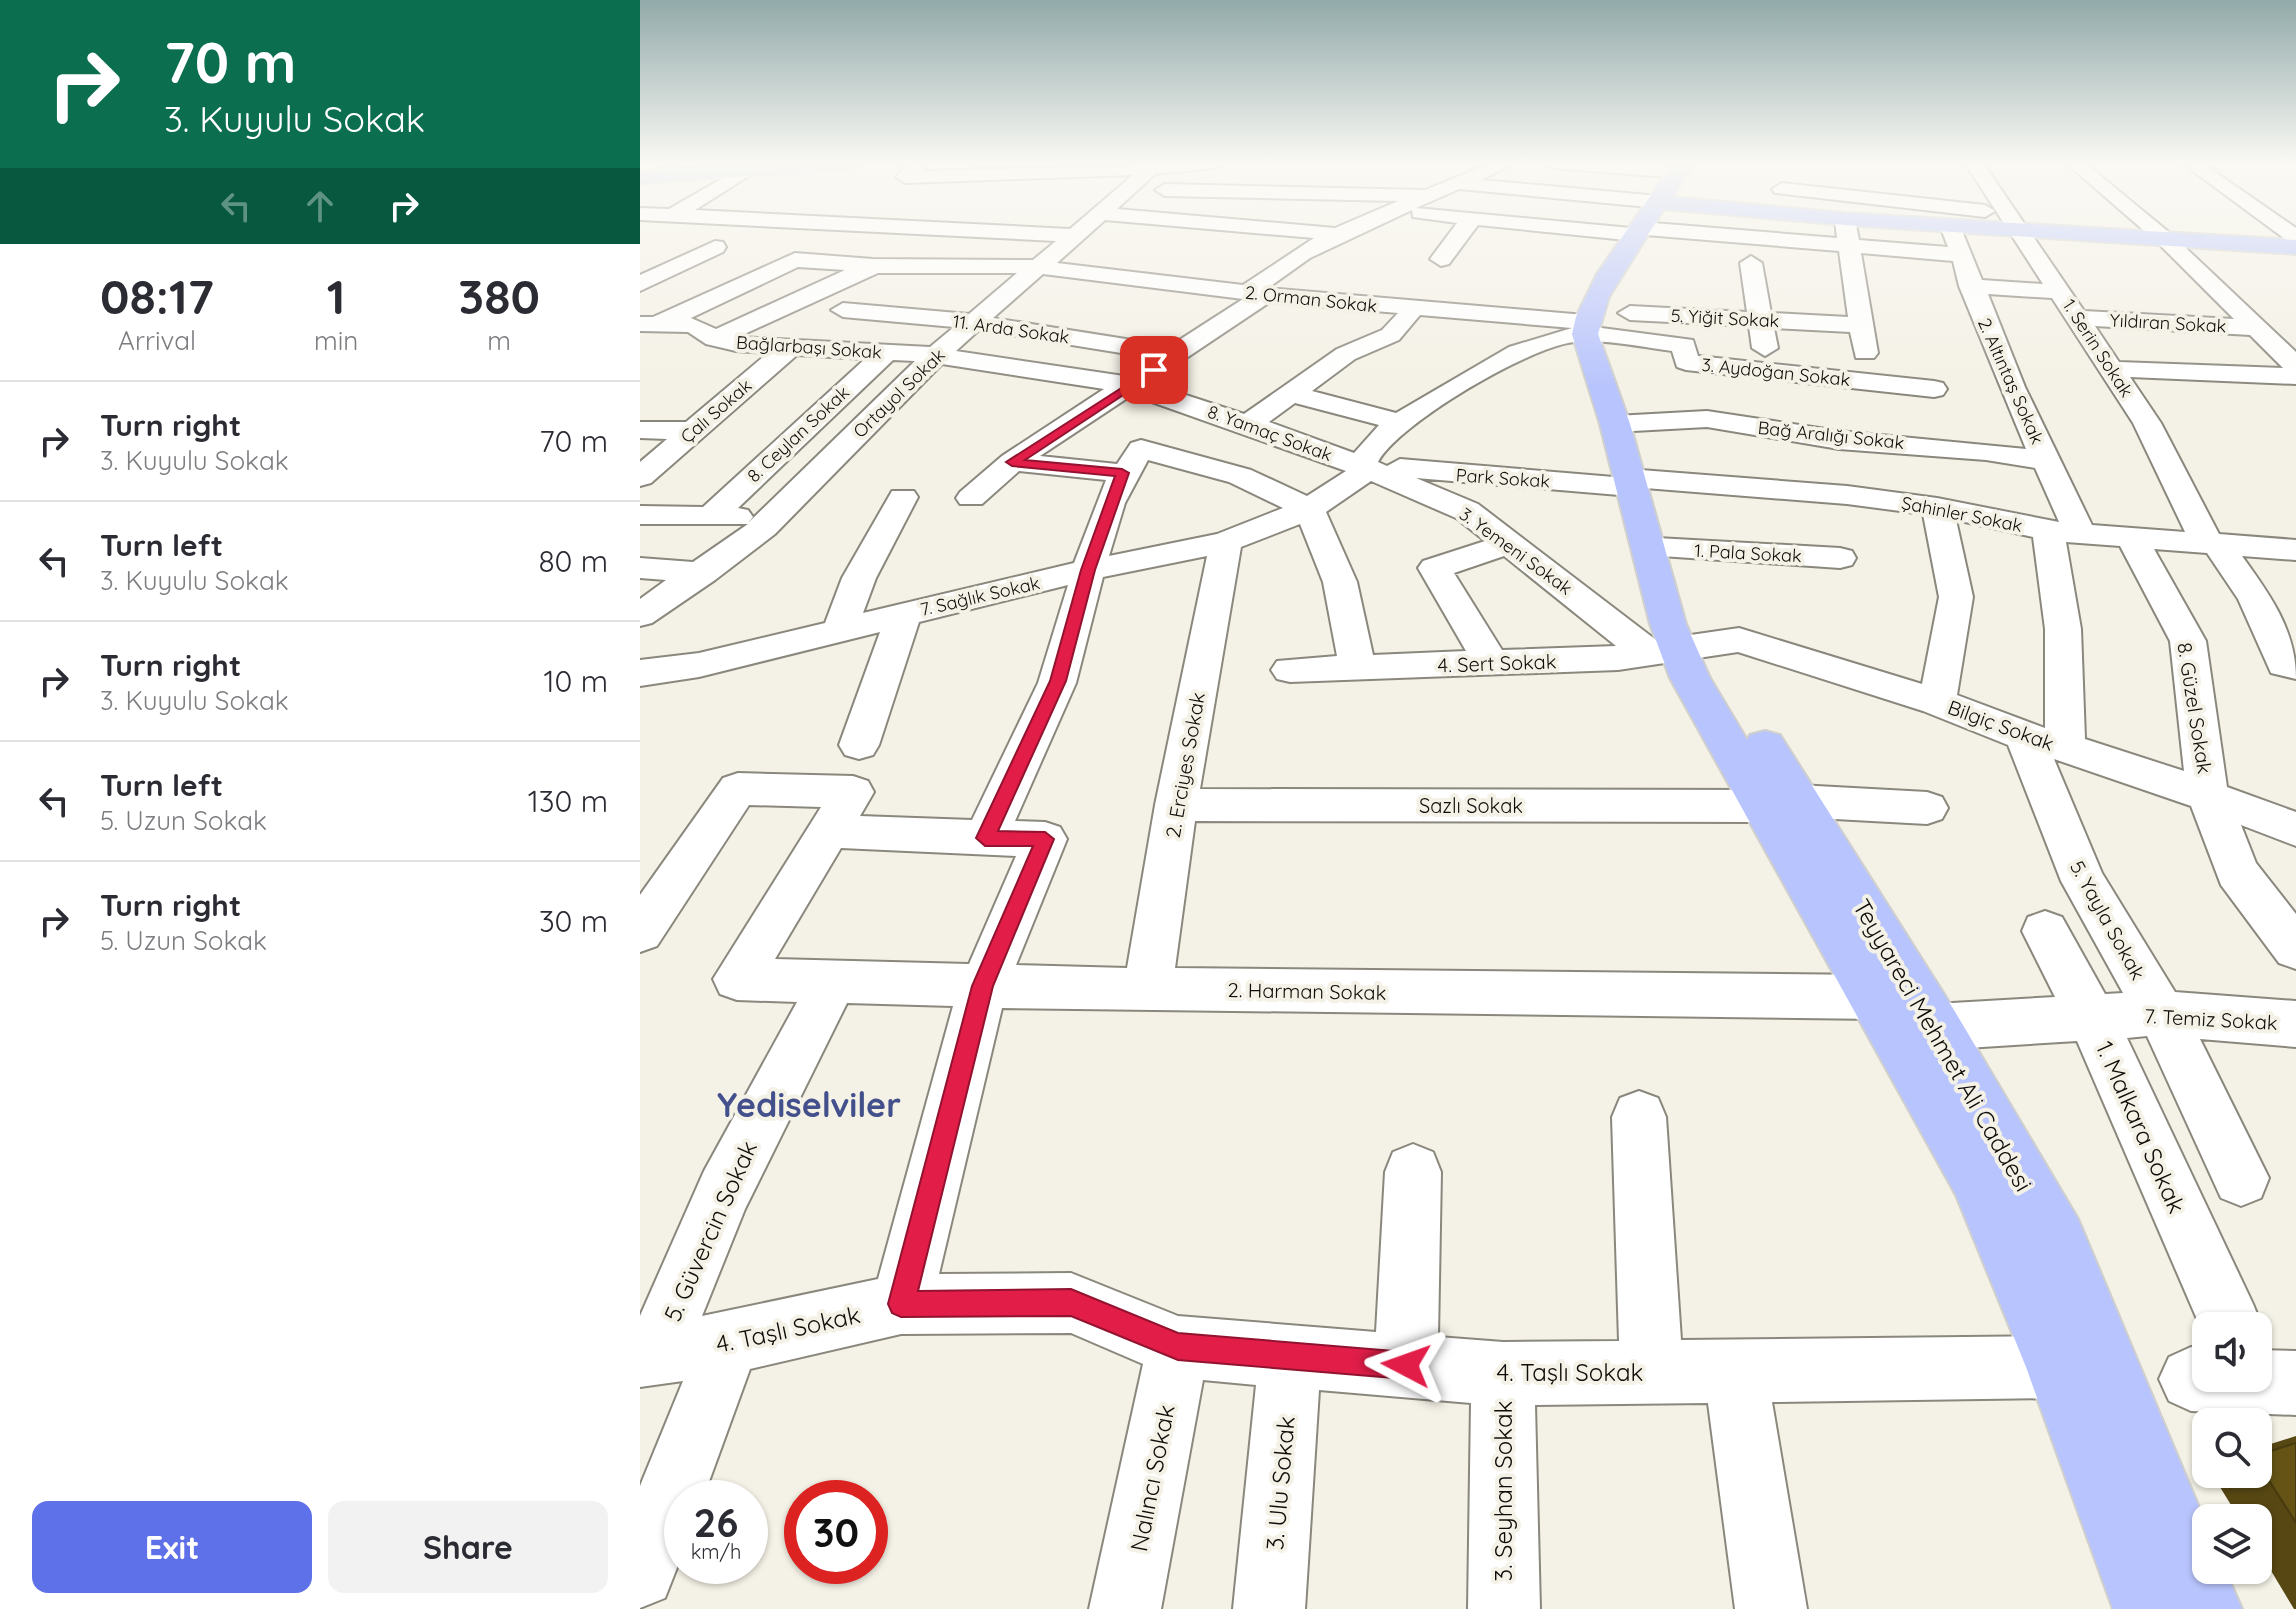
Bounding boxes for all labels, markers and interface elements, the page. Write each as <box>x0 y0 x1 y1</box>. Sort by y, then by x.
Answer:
text: 70 m <box>164 27 296 97</box>
icon: right <box>32 32 136 136</box>
text: 3. Kuyulu Sokak <box>164 96 425 141</box>
icon: left <box>214 184 258 228</box>
icon: ahead <box>298 184 342 228</box>
icon: right <box>382 184 426 228</box>
text: 08:17 <box>100 266 214 326</box>
text: 1 <box>327 266 346 326</box>
text: 380 <box>458 266 540 326</box>
street label: 2. Orman Sokak <box>1244 281 1378 317</box>
street label: 1. Serin Sokak <box>2058 295 2138 401</box>
street label: 5. Yiğit Sokak <box>1670 304 1780 332</box>
street label: Yıldıran Sokak <box>2109 308 2227 338</box>
street label: 11. Arda Sokak <box>951 309 1071 349</box>
street label: 2. Altıntaş Sokak <box>1973 314 2049 448</box>
text: Arrival <box>118 324 196 357</box>
text: min <box>314 324 358 357</box>
text: m <box>487 324 511 357</box>
street label: Bağlarbaşı Sokak <box>735 330 883 364</box>
pin <box>1120 336 1188 404</box>
street label: Ortayol Sokak <box>848 343 950 443</box>
icon: arrive <box>1132 348 1176 392</box>
street label: 3. Aydoğan Sokak <box>1701 353 1851 391</box>
street label: Çalı Sokak <box>676 374 756 448</box>
street label: 8. Ceylan Sokak <box>742 381 854 487</box>
street label: 8. Yamaç Sokak <box>1205 400 1335 466</box>
text: Turn right <box>100 406 241 444</box>
street label: Bağ Aralığı Sokak <box>1757 416 1905 454</box>
icon: right <box>32 419 76 463</box>
text: 70 m <box>539 422 608 460</box>
text: 3. Kuyulu Sokak <box>100 444 289 477</box>
street label: Park Sokak <box>1455 463 1551 493</box>
street label: Şahinler Sokak <box>1900 491 2024 537</box>
street label: 3. Yemeni Sokak <box>1455 502 1577 600</box>
text: Turn left <box>100 526 223 564</box>
icon: left <box>32 539 76 583</box>
street label: 1. Pala Sokak <box>1694 539 1802 567</box>
text: 80 m <box>538 542 608 580</box>
text: 3. Kuyulu Sokak <box>100 564 289 597</box>
street label: 7. Sağlık Sokak <box>918 571 1042 621</box>
street label: 8. Güzel Sokak <box>2172 641 2218 775</box>
text: Turn right <box>100 646 241 684</box>
street label: 4. Sert Sokak <box>1437 648 1557 678</box>
icon: right <box>32 659 76 703</box>
text: 10 m <box>544 662 608 700</box>
text: 3. Kuyulu Sokak <box>100 684 289 717</box>
street label: 2. Erciyes Sokak <box>1160 690 1210 840</box>
street label: Bilgiç Sokak <box>1945 694 2057 756</box>
text: Turn left <box>100 766 223 804</box>
icon: left <box>32 779 76 823</box>
text: 130 m <box>528 782 608 820</box>
street label: Sazlı Sokak <box>1419 793 1523 818</box>
text: 5. Uzun Sokak <box>100 804 267 837</box>
street label: 5. Yayla Sokak <box>2065 856 2151 984</box>
text: Turn right <box>100 886 241 924</box>
street label: Teyyareci Mehmet Ali Caddesi <box>1847 894 2039 1196</box>
icon: right <box>32 899 76 943</box>
text: 30 m <box>539 902 608 940</box>
text: 5. Uzun Sokak <box>100 924 267 957</box>
street label: 2. Harman Sokak <box>1228 977 1386 1005</box>
street label: 7. Temiz Sokak <box>2144 1003 2278 1035</box>
street label: 1. Malkara Sokak <box>2090 1036 2192 1218</box>
district label: Yediselviler <box>717 1083 901 1126</box>
street label: 5. Güvercin Sokak <box>657 1136 763 1326</box>
street label: 4. Taşlı Sokak <box>713 1299 863 1359</box>
map controls <box>2192 1312 2272 1584</box>
button: sound <box>2192 1312 2272 1392</box>
position arrow <box>1364 1323 1448 1407</box>
street label: 4. Taşlı Sokak <box>1497 1357 1643 1387</box>
street label: 3. Seyhan Sokak <box>1488 1401 1518 1581</box>
street label: Nalıncı Sokak <box>1123 1402 1181 1554</box>
button: search <box>2192 1408 2272 1488</box>
street label: 3. Ulu Sokak <box>1259 1415 1301 1551</box>
speed limit sign: 30 <box>784 1480 888 1584</box>
text: 26 <box>694 1497 738 1547</box>
button: Exit <box>32 1501 312 1593</box>
button: Share <box>328 1501 608 1593</box>
button: layers <box>2192 1504 2272 1584</box>
text: km/h <box>691 1539 741 1564</box>

